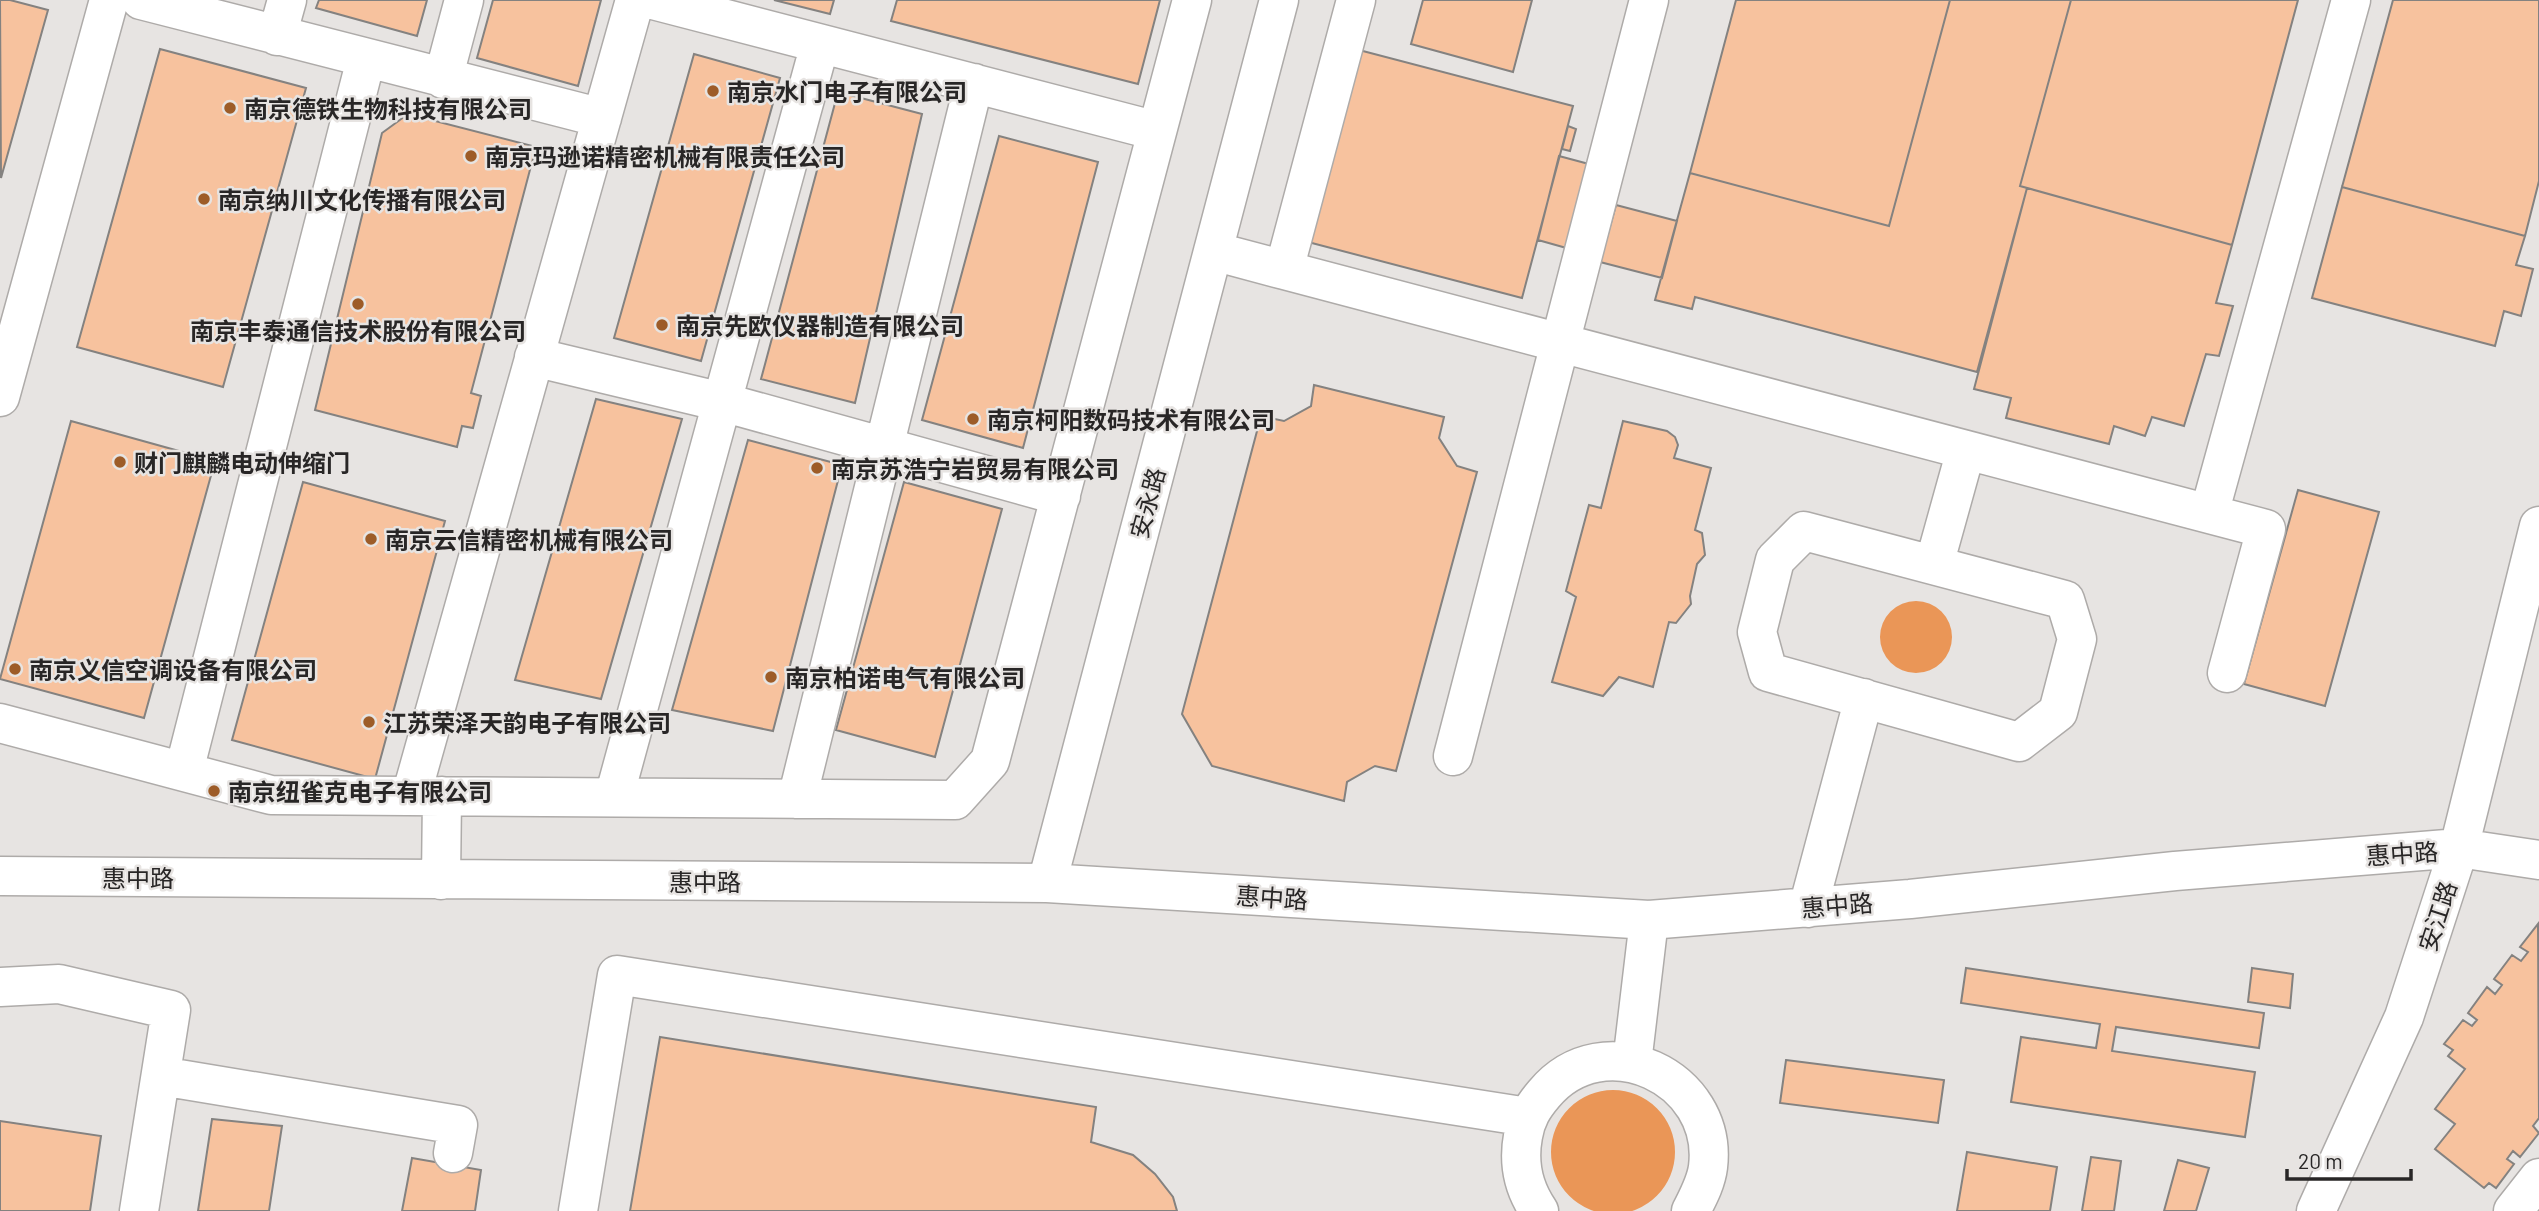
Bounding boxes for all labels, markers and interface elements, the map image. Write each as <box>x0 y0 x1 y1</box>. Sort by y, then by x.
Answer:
place label: 南京水门电子有限公司 <box>727 77 967 106</box>
marker: 南京水门电子有限公司 <box>705 83 721 99</box>
place label: 南京德铁生物科技有限公司 <box>244 94 532 123</box>
marker: 南京德铁生物科技有限公司 <box>222 100 238 116</box>
place label: 南京玛逊诺精密机械有限责任公司 <box>485 142 845 171</box>
marker: 南京玛逊诺精密机械有限责任公司 <box>463 148 479 164</box>
place label: 南京纳川文化传播有限公司 <box>218 185 506 214</box>
marker: 南京纳川文化传播有限公司 <box>196 191 212 207</box>
marker: 南京丰泰通信技术股份有限公司 <box>350 296 366 312</box>
place label: 南京先欧仪器制造有限公司 <box>676 311 964 340</box>
place label: 南京丰泰通信技术股份有限公司 <box>190 316 526 345</box>
marker: 南京先欧仪器制造有限公司 <box>654 317 670 333</box>
place label: 南京柯阳数码技术有限公司 <box>987 405 1275 434</box>
marker: 南京柯阳数码技术有限公司 <box>965 411 981 427</box>
place label: 财门麒麟电动伸缩门 <box>134 448 350 477</box>
marker: 财门麒麟电动伸缩门 <box>112 454 128 470</box>
place label: 南京苏浩宁岩贸易有限公司 <box>831 454 1119 483</box>
marker: 南京苏浩宁岩贸易有限公司 <box>809 460 825 476</box>
street label: 安永路 <box>1124 464 1170 542</box>
place label: 南京云信精密机械有限公司 <box>385 525 673 554</box>
marker: 南京云信精密机械有限公司 <box>363 531 379 547</box>
place label: 南京义信空调设备有限公司 <box>29 655 317 684</box>
marker: 南京义信空调设备有限公司 <box>7 661 23 677</box>
place label: 南京柏诺电气有限公司 <box>785 663 1025 692</box>
marker: 南京柏诺电气有限公司 <box>763 669 779 685</box>
place label: 江苏荣泽天韵电子有限公司 <box>383 708 671 737</box>
marker: 江苏荣泽天韵电子有限公司 <box>361 714 377 730</box>
place label: 南京纽雀克电子有限公司 <box>228 777 492 806</box>
marker: 南京纽雀克电子有限公司 <box>206 783 222 799</box>
street label: 惠中路 <box>2365 836 2439 870</box>
street label: 惠中路 <box>102 863 174 892</box>
street label: 惠中路 <box>669 867 741 896</box>
street label: 安江路 <box>2412 877 2462 955</box>
street label: 惠中路 <box>1235 880 1309 914</box>
street label: 惠中路 <box>1800 887 1874 923</box>
scale bar <box>2287 1138 2411 1182</box>
text: 20 m <box>2298 1148 2343 1173</box>

